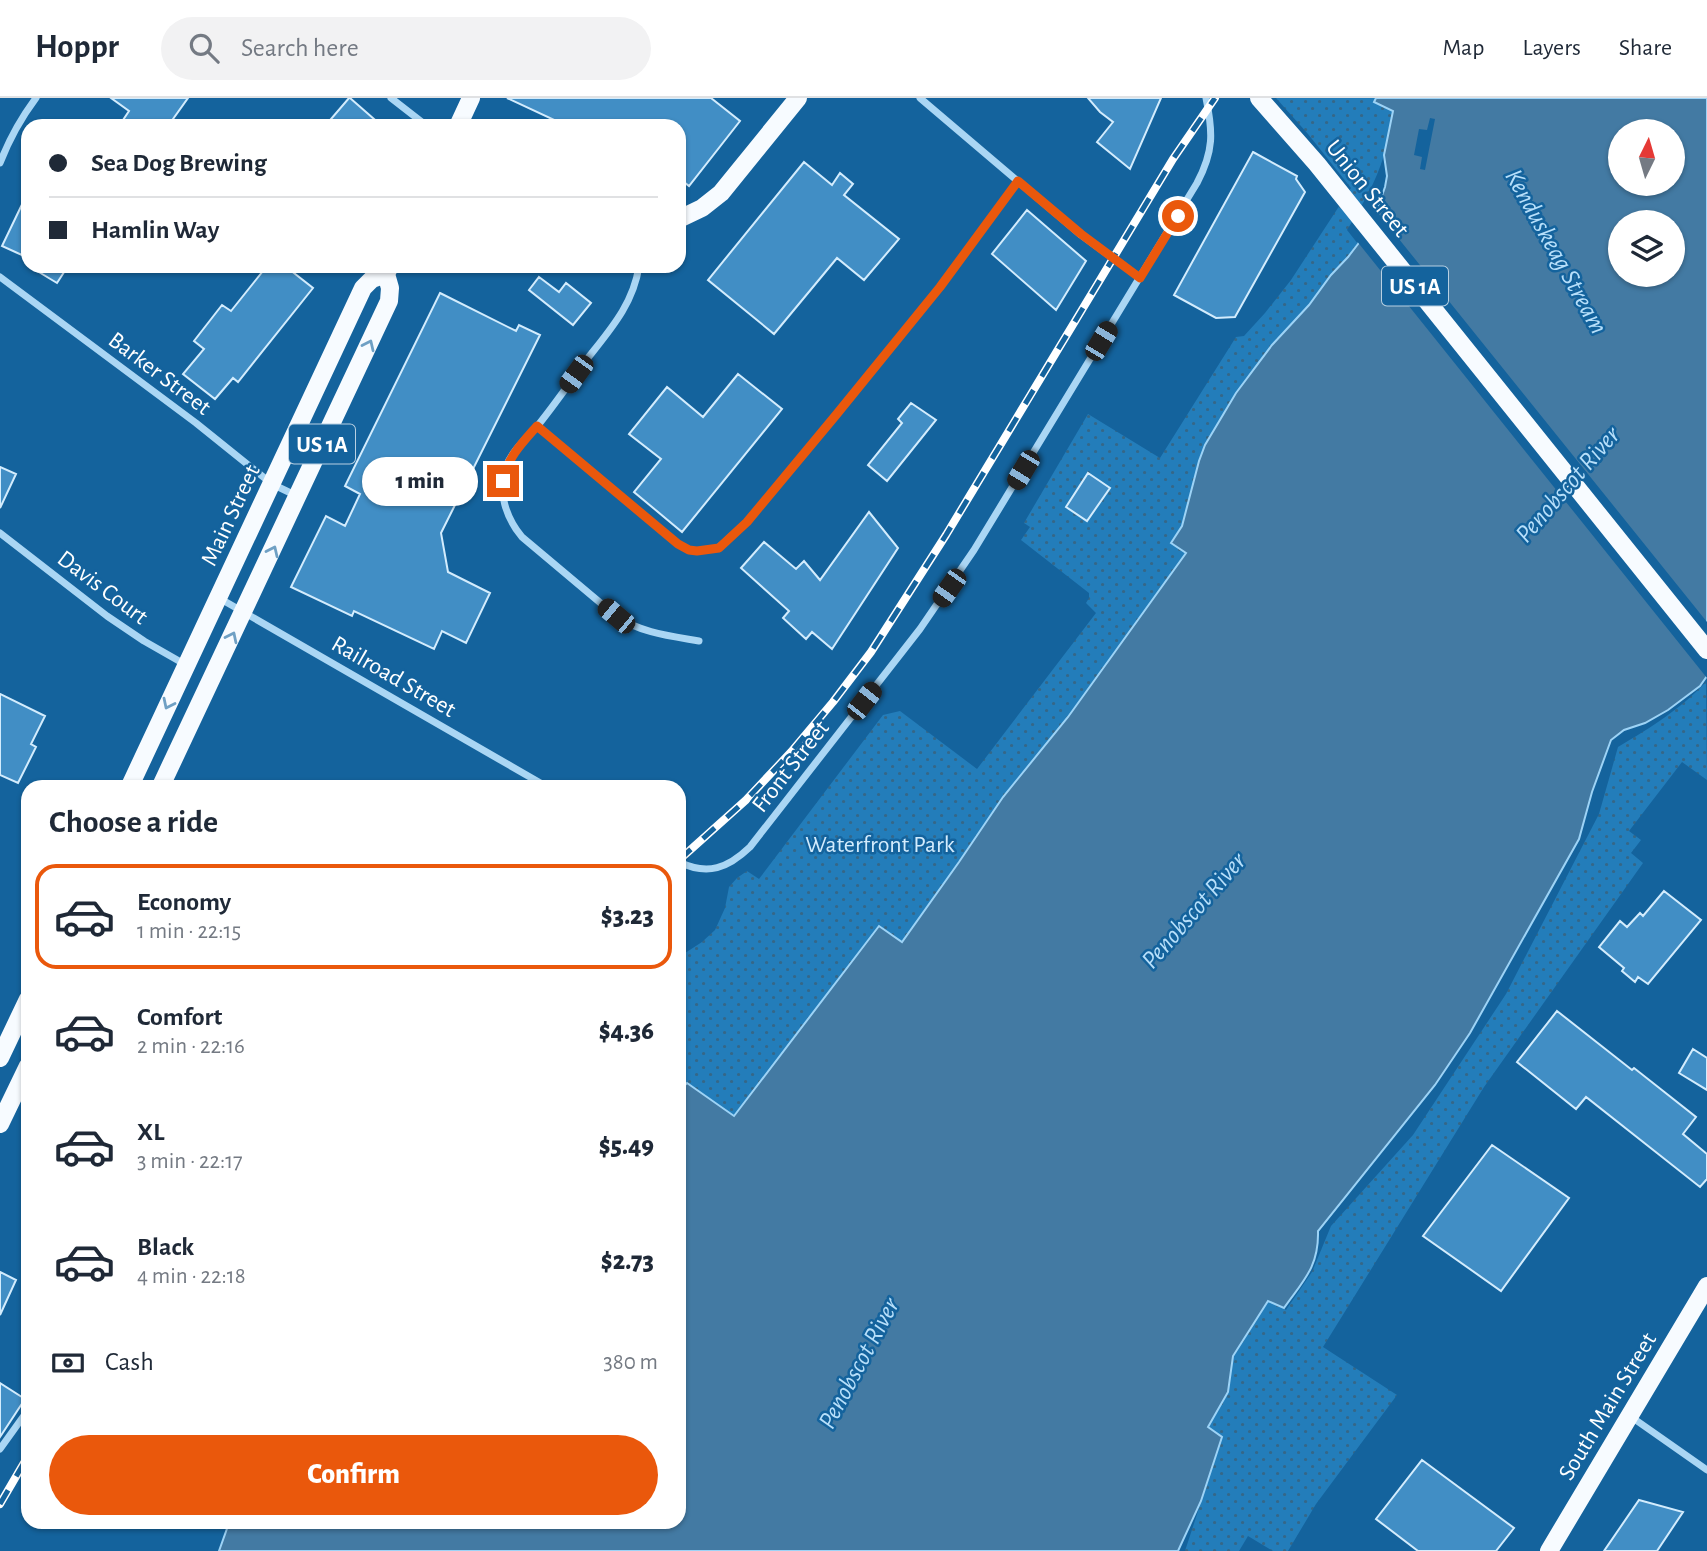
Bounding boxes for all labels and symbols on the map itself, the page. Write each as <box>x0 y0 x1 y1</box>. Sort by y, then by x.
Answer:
north arrow <box>1608 119 1685 196</box>
street label: Union Street <box>1321 136 1414 242</box>
water label: Kenduskeag Stream <box>1500 165 1612 338</box>
route start <box>1162 200 1194 232</box>
road number: US 1A <box>1382 266 1448 306</box>
car <box>1082 318 1121 364</box>
street label: Barker Street <box>104 328 215 420</box>
one-way arrow <box>361 339 375 352</box>
car <box>556 351 597 397</box>
water label: Penobscot River <box>1511 421 1626 548</box>
road number: US 1A <box>289 424 355 464</box>
car <box>1004 447 1043 493</box>
callout: 1 min <box>363 456 478 506</box>
street label: Main Street <box>197 461 265 570</box>
route end <box>487 465 519 497</box>
street label: Davis Court <box>53 546 152 630</box>
one-way arrow <box>264 546 278 558</box>
car <box>929 565 970 611</box>
car <box>594 594 639 638</box>
one-way arrow <box>224 632 238 644</box>
street label: Railroad Street <box>327 632 460 722</box>
car <box>843 678 886 724</box>
one-way arrow <box>163 697 177 709</box>
street label: Front Street <box>748 716 834 817</box>
park label: Waterfront Park <box>805 833 955 857</box>
water label: Penobscot River <box>1137 847 1252 974</box>
water label: Penobscot River <box>814 1292 905 1433</box>
street label: South Main Street <box>1554 1328 1661 1484</box>

